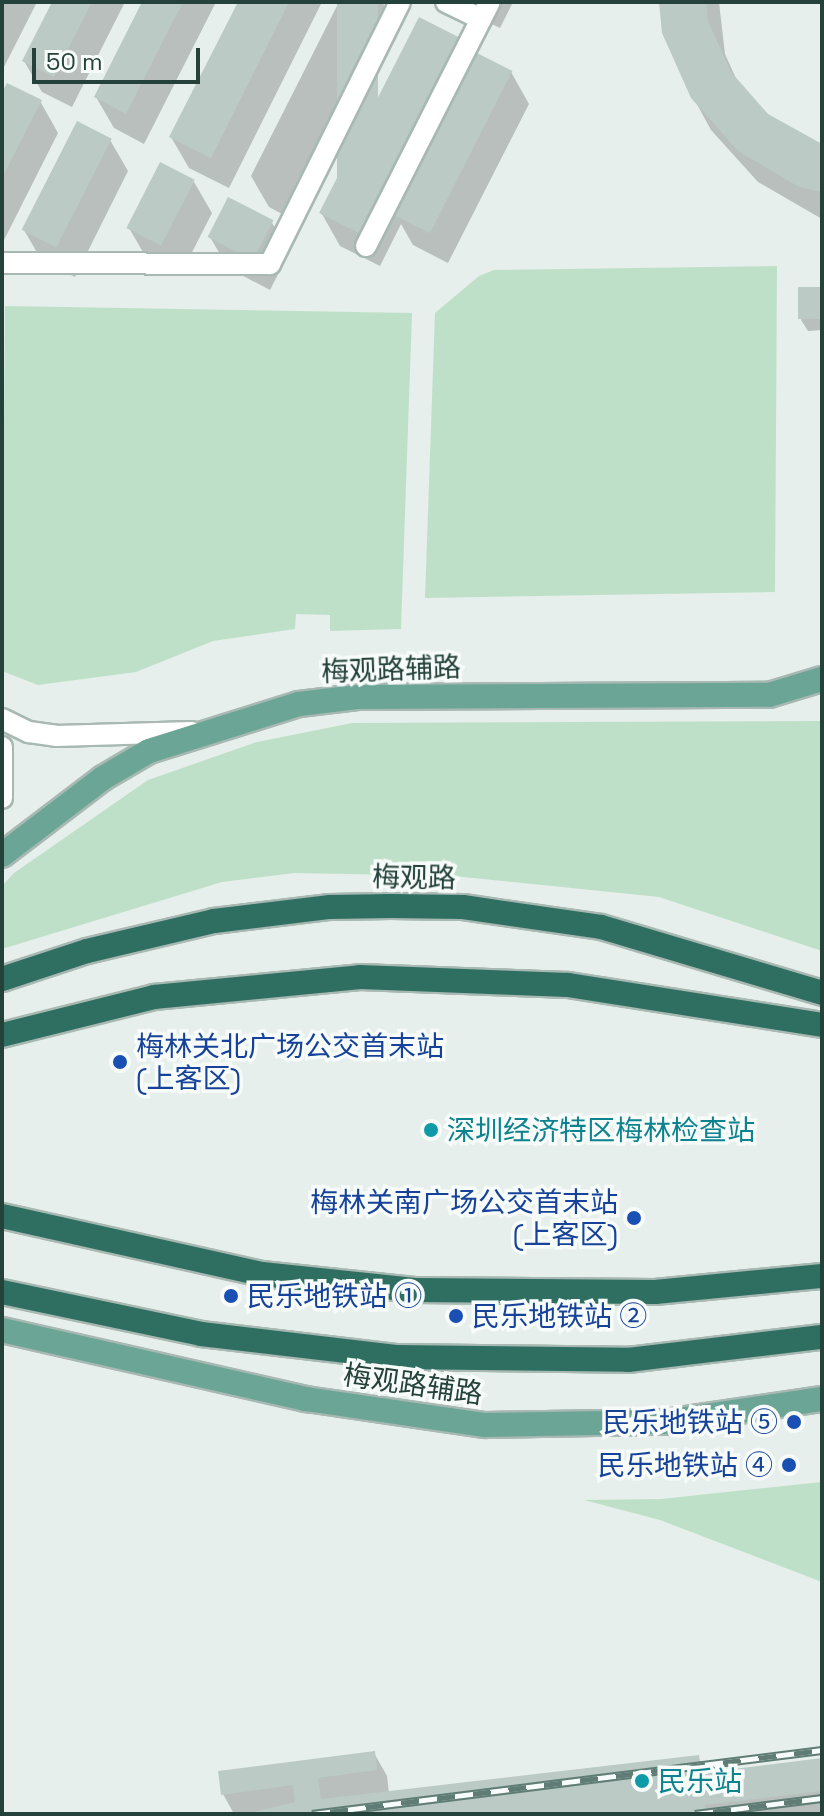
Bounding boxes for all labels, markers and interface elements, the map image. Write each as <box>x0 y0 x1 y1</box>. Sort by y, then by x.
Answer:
scale bar <box>36 32 204 82</box>
text: 50 m <box>46 46 103 77</box>
street label: 梅观路辅路 <box>320 650 462 688</box>
street label: 梅观路 <box>372 859 456 895</box>
place label: 梅林关北广场公交首末站 (上客区) <box>136 1029 444 1095</box>
marker: 梅林关北广场公交首末站 (上客区) <box>111 1053 129 1071</box>
place label: 深圳经济特区梅林检查站 <box>447 1113 755 1147</box>
marker: 深圳经济特区梅林检查站 <box>422 1121 440 1139</box>
place label: 梅林关南广场公交首末站 (上客区) <box>310 1185 618 1251</box>
marker: 梅林关南广场公交首末站 (上客区) <box>625 1209 643 1227</box>
place label: 民乐地铁站 ① <box>247 1279 422 1313</box>
marker: 民乐地铁站 ① <box>222 1287 240 1305</box>
place label: 民乐地铁站 ② <box>472 1299 647 1333</box>
marker: 民乐地铁站 ② <box>447 1307 465 1325</box>
street label: 梅观路辅路 <box>341 1358 485 1410</box>
place label: 民乐地铁站 ⑤ <box>603 1405 778 1439</box>
marker: 民乐地铁站 ⑤ <box>785 1413 803 1431</box>
place label: 民乐地铁站 ④ <box>598 1448 773 1482</box>
marker: 民乐地铁站 ④ <box>780 1456 798 1474</box>
place label: 民乐站 <box>658 1764 742 1798</box>
marker: 民乐站 <box>633 1772 651 1790</box>

